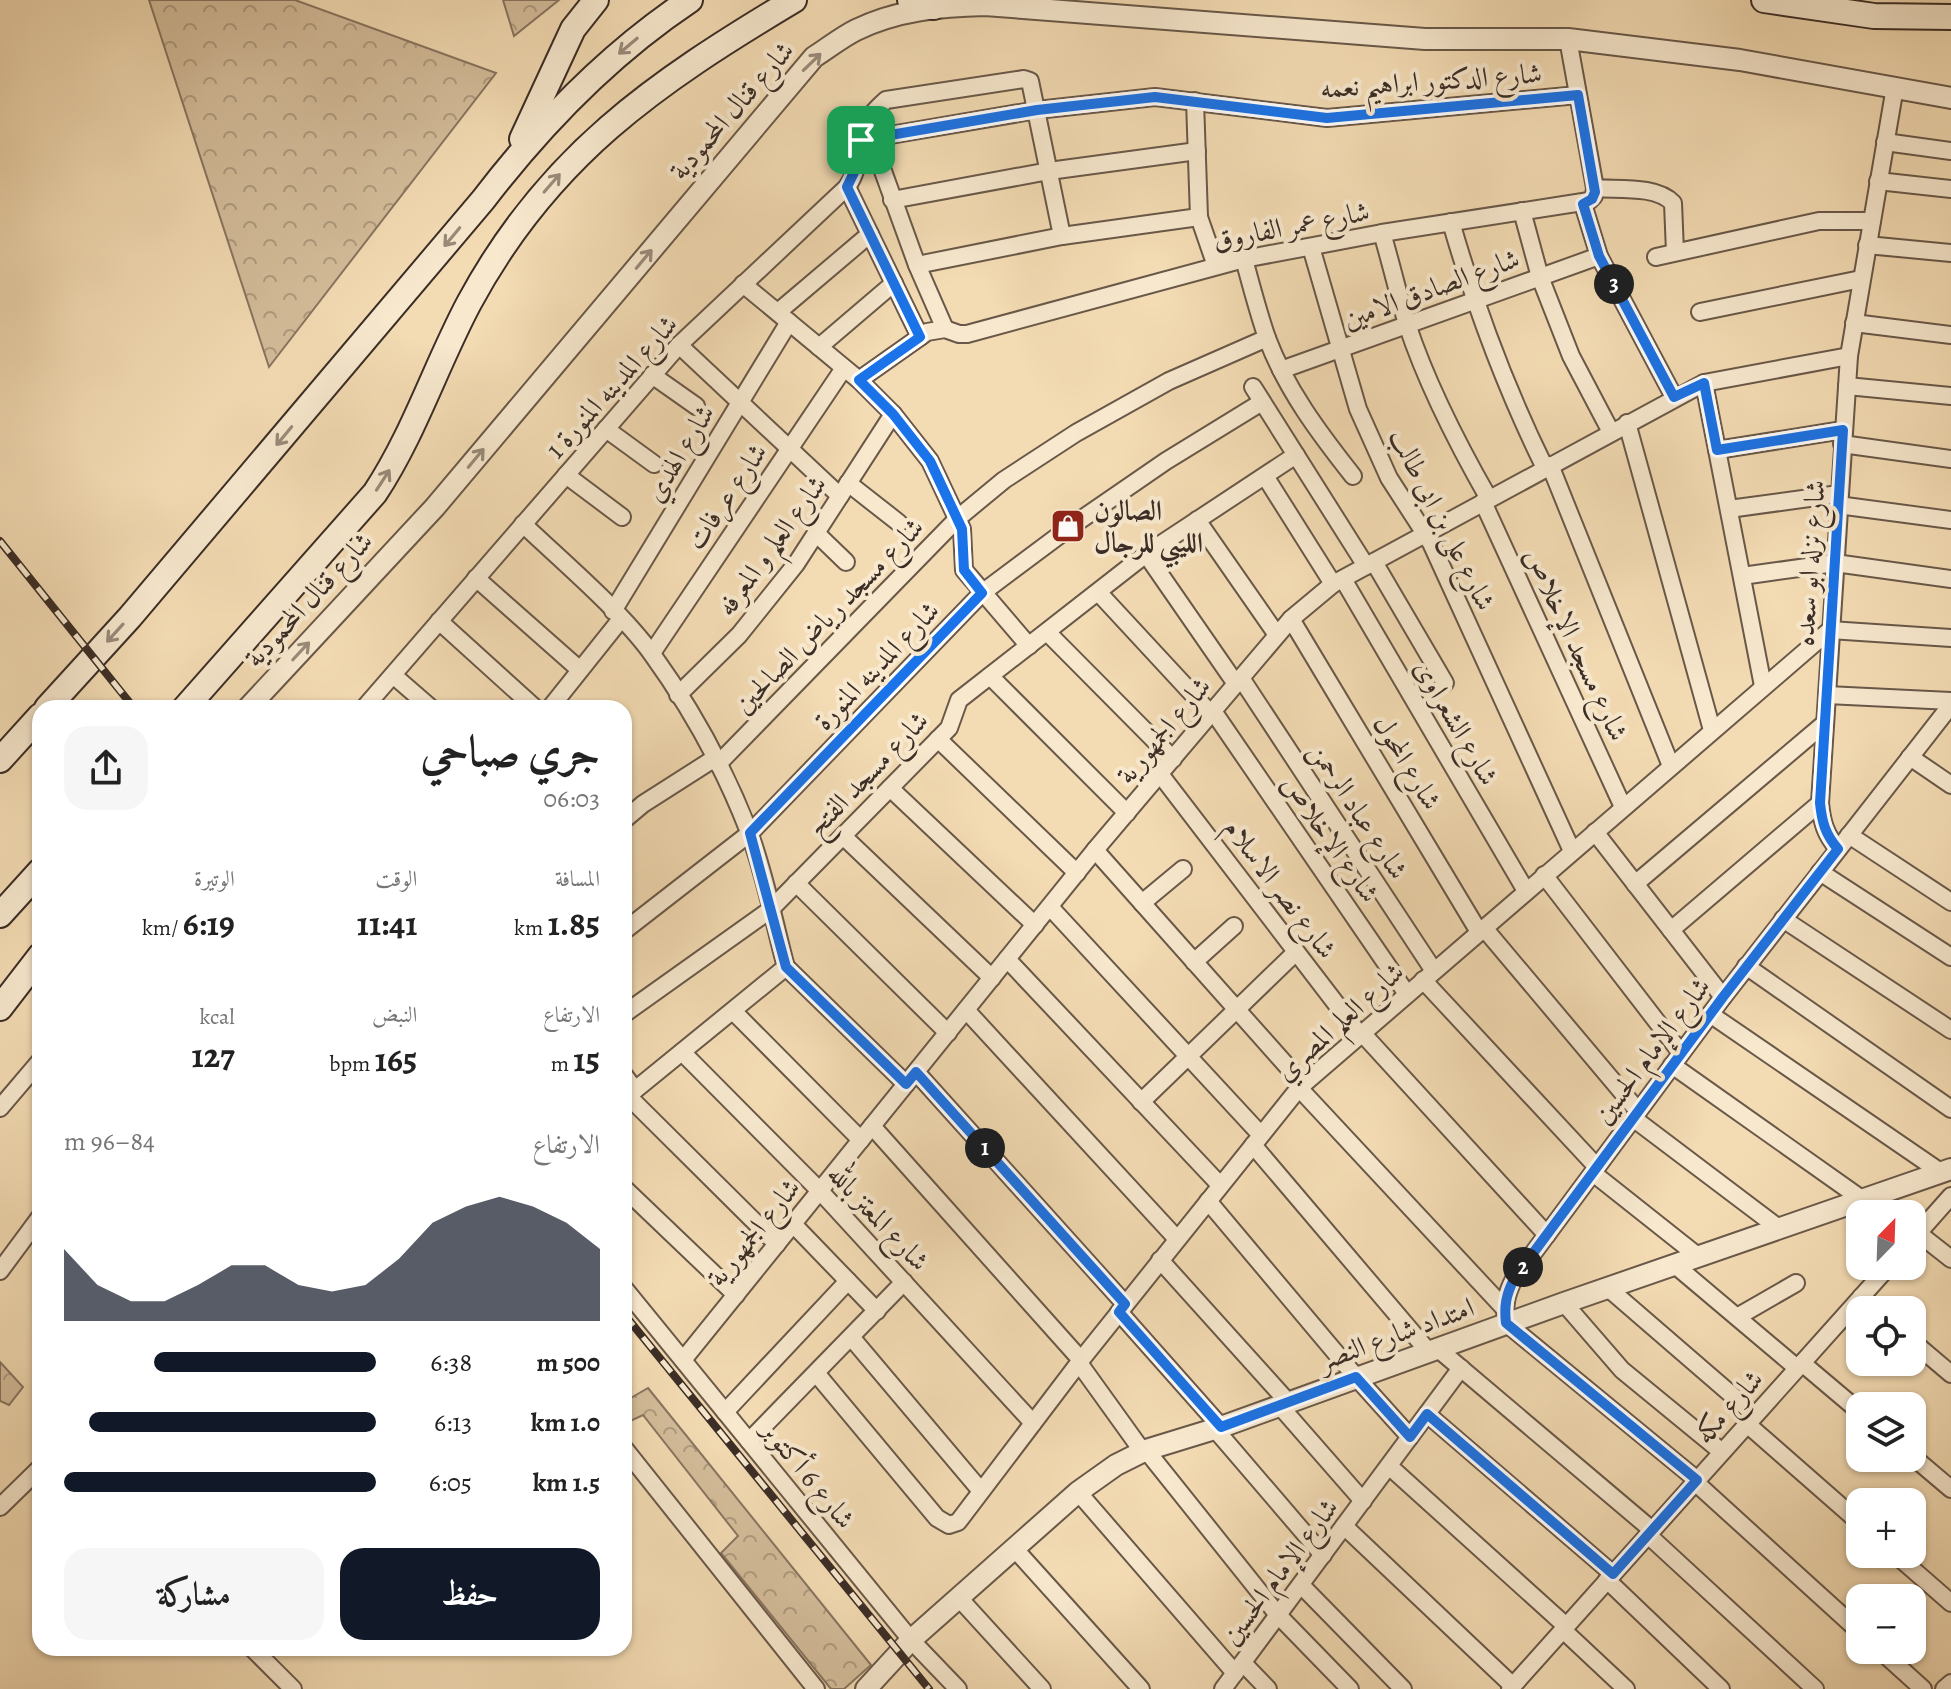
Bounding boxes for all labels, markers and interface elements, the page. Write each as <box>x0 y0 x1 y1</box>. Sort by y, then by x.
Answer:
street label: شارع قنال المحمودية <box>661 33 806 191</box>
one-way arrow <box>618 37 638 55</box>
one-way arrow <box>802 52 822 71</box>
street label: شارع الدكتور ابراهيم نعمه <box>1319 54 1544 116</box>
pin <box>827 106 895 174</box>
icon: arrive <box>839 118 883 162</box>
one-way arrow <box>543 173 561 193</box>
street label: شارع عمر الفاروق <box>1210 192 1373 264</box>
one-way arrow <box>443 227 461 247</box>
street label: شارع الصادق الامين <box>1338 239 1526 342</box>
one-way arrow <box>635 250 653 270</box>
pin: 3 <box>1594 264 1634 304</box>
text: 3 <box>1609 269 1619 299</box>
street label: شارع المدينه المنورة 1 <box>537 306 690 470</box>
street label: شارع الهدي <box>636 398 727 512</box>
street label: شارع على بن ابى طالب <box>1376 422 1504 619</box>
one-way arrow <box>275 425 293 445</box>
street label: شارع عرفات <box>677 436 780 560</box>
one-way arrow <box>467 449 485 469</box>
street label: شارع العلم و المعرفه <box>708 467 843 629</box>
one-way arrow <box>375 470 392 492</box>
street label: شارع نزله ابو سعده <box>1785 479 1839 648</box>
place label: الصالون الليبي للرجال <box>1094 492 1203 569</box>
shop icon: الصالون الليبي للرجال <box>1049 507 1087 545</box>
street label: شارع مسجد رياض الصالحين <box>725 509 935 725</box>
street label: شارع قنال المحمودية <box>236 523 385 679</box>
street label: شارع مسجد الإخلاص <box>1511 542 1637 749</box>
street label: شارع المدينه المنورة <box>805 593 951 742</box>
one-way arrow <box>107 623 125 643</box>
one-way arrow <box>292 641 311 661</box>
street label: شارع الشعراوى <box>1401 653 1507 794</box>
street label: شارع الجمهورية <box>1108 669 1223 795</box>
street label: شارع مسجد الفتح <box>798 703 941 848</box>
street label: شارع المحول <box>1361 708 1450 819</box>
text: جري صباحي <box>421 721 600 781</box>
button: share <box>64 726 148 810</box>
street label: شارع عباد الرحمن <box>1296 734 1417 889</box>
street label: شارع الإخلاص <box>1269 767 1388 913</box>
text: 06:03 <box>543 781 600 816</box>
street label: شارع نصر الاسلام <box>1211 811 1346 970</box>
text: الوتيرة <box>194 864 235 894</box>
text: الوقت <box>375 864 417 894</box>
text: المسافة <box>555 864 600 894</box>
text: 6:19 <box>183 900 235 947</box>
text: 11:41 <box>357 900 417 947</box>
text: 1.85 <box>548 900 600 947</box>
text: /km <box>142 913 183 943</box>
text: km <box>514 913 548 943</box>
street label: شارع العلم المصري <box>1267 954 1418 1097</box>
street label: شارع الإمام الحسين <box>1584 969 1724 1135</box>
text: النبض <box>372 1000 417 1030</box>
text: الارتفاع <box>543 1000 600 1030</box>
text: kcal <box>199 1002 235 1032</box>
text: 127 <box>192 1032 235 1079</box>
text: 165 <box>375 1036 417 1083</box>
text: 15 <box>573 1036 600 1083</box>
text: bpm <box>329 1049 375 1079</box>
text: m <box>551 1049 573 1079</box>
text: 84–96 m <box>64 1124 155 1159</box>
text: الارتفاع <box>533 1127 600 1162</box>
pin: 1 <box>965 1128 1005 1168</box>
text: 1 <box>981 1133 989 1163</box>
street label: شارع المعتز بالله <box>816 1154 940 1282</box>
street label: شارع الجمهورية <box>698 1170 812 1297</box>
north arrow <box>1846 1200 1926 1280</box>
map controls <box>1846 1200 1926 1664</box>
pin: 2 <box>1503 1247 1543 1287</box>
text: 2 <box>1518 1252 1528 1282</box>
street label: امتداد شارع النصر <box>1310 1288 1481 1384</box>
button: locate <box>1846 1296 1926 1376</box>
text: 6:38 <box>430 1345 472 1380</box>
text: 500 m <box>536 1345 600 1380</box>
street label: شارع مكه <box>1685 1361 1775 1455</box>
button: layers <box>1846 1392 1926 1472</box>
text: 6:13 <box>434 1405 472 1440</box>
text: 1.0 km <box>531 1405 600 1440</box>
street label: شارع 6 أكتوبر <box>748 1409 865 1540</box>
text: 6:05 <box>429 1465 472 1500</box>
text: 1.5 km <box>533 1465 600 1500</box>
button: + <box>1846 1488 1926 1568</box>
street label: شارع الإمام الحسين <box>1212 1490 1352 1656</box>
button: مشاركة <box>64 1548 324 1640</box>
button: حفظ <box>340 1548 600 1640</box>
button: − <box>1846 1584 1926 1664</box>

